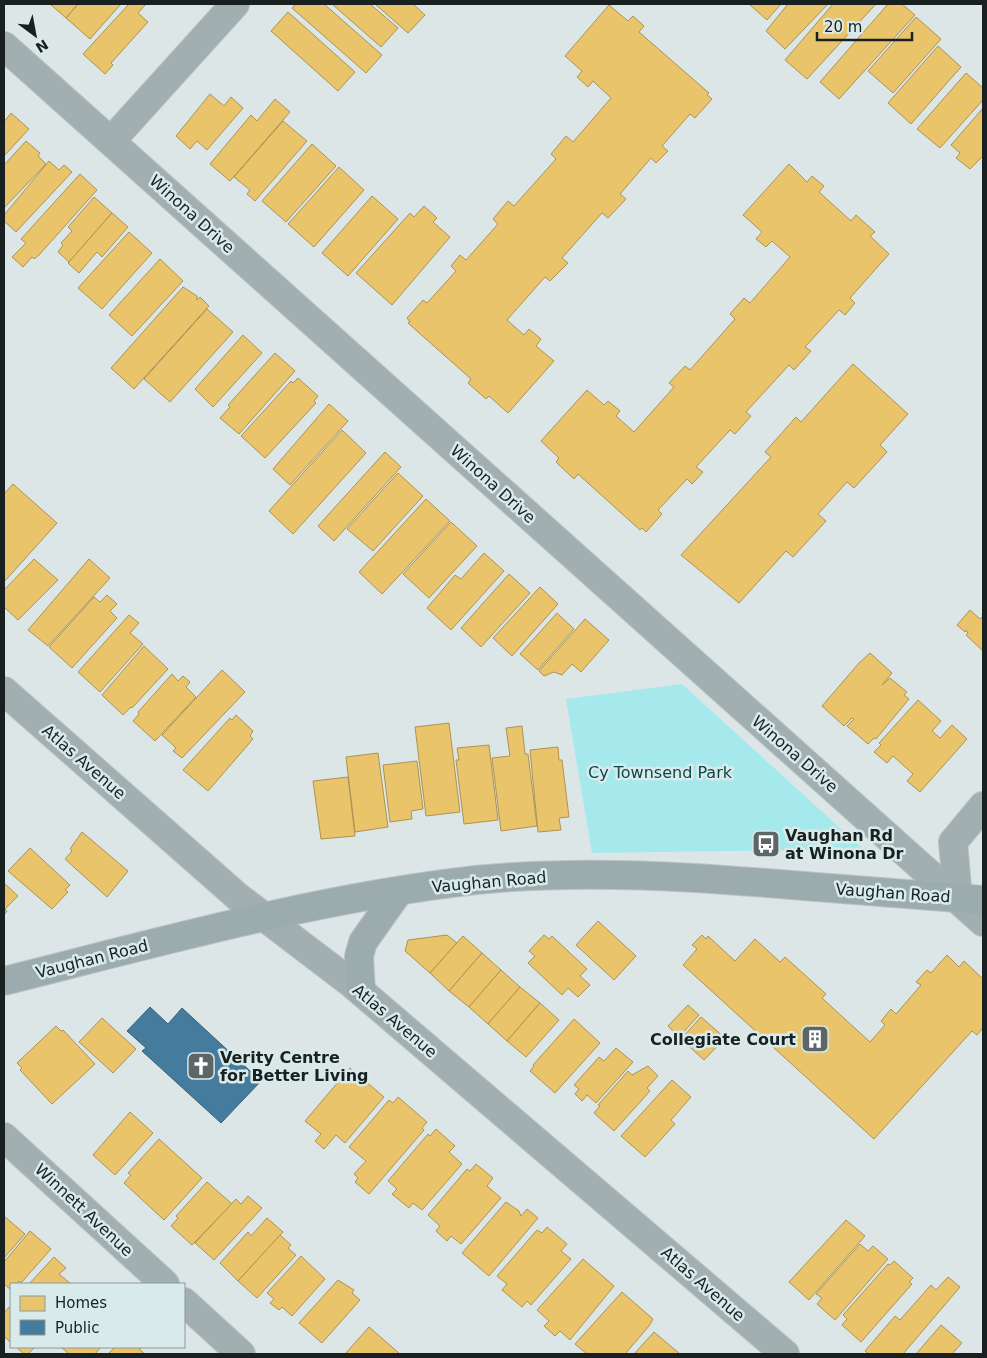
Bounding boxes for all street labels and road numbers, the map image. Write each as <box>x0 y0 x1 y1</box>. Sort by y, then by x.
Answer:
street label: Winona Drive <box>146 171 238 257</box>
street label: Winona Drive <box>447 441 539 527</box>
street label: Winona Drive <box>748 712 842 796</box>
street label: Atlas Avenue <box>38 721 130 803</box>
street label: Vaughan Road <box>431 868 547 896</box>
street label: Vaughan Road <box>835 880 951 906</box>
street label: Vaughan Road <box>34 936 150 982</box>
street label: Atlas Avenue <box>349 980 441 1062</box>
street label: Winnett Avenue <box>31 1160 137 1260</box>
street label: Atlas Avenue <box>657 1243 749 1325</box>

